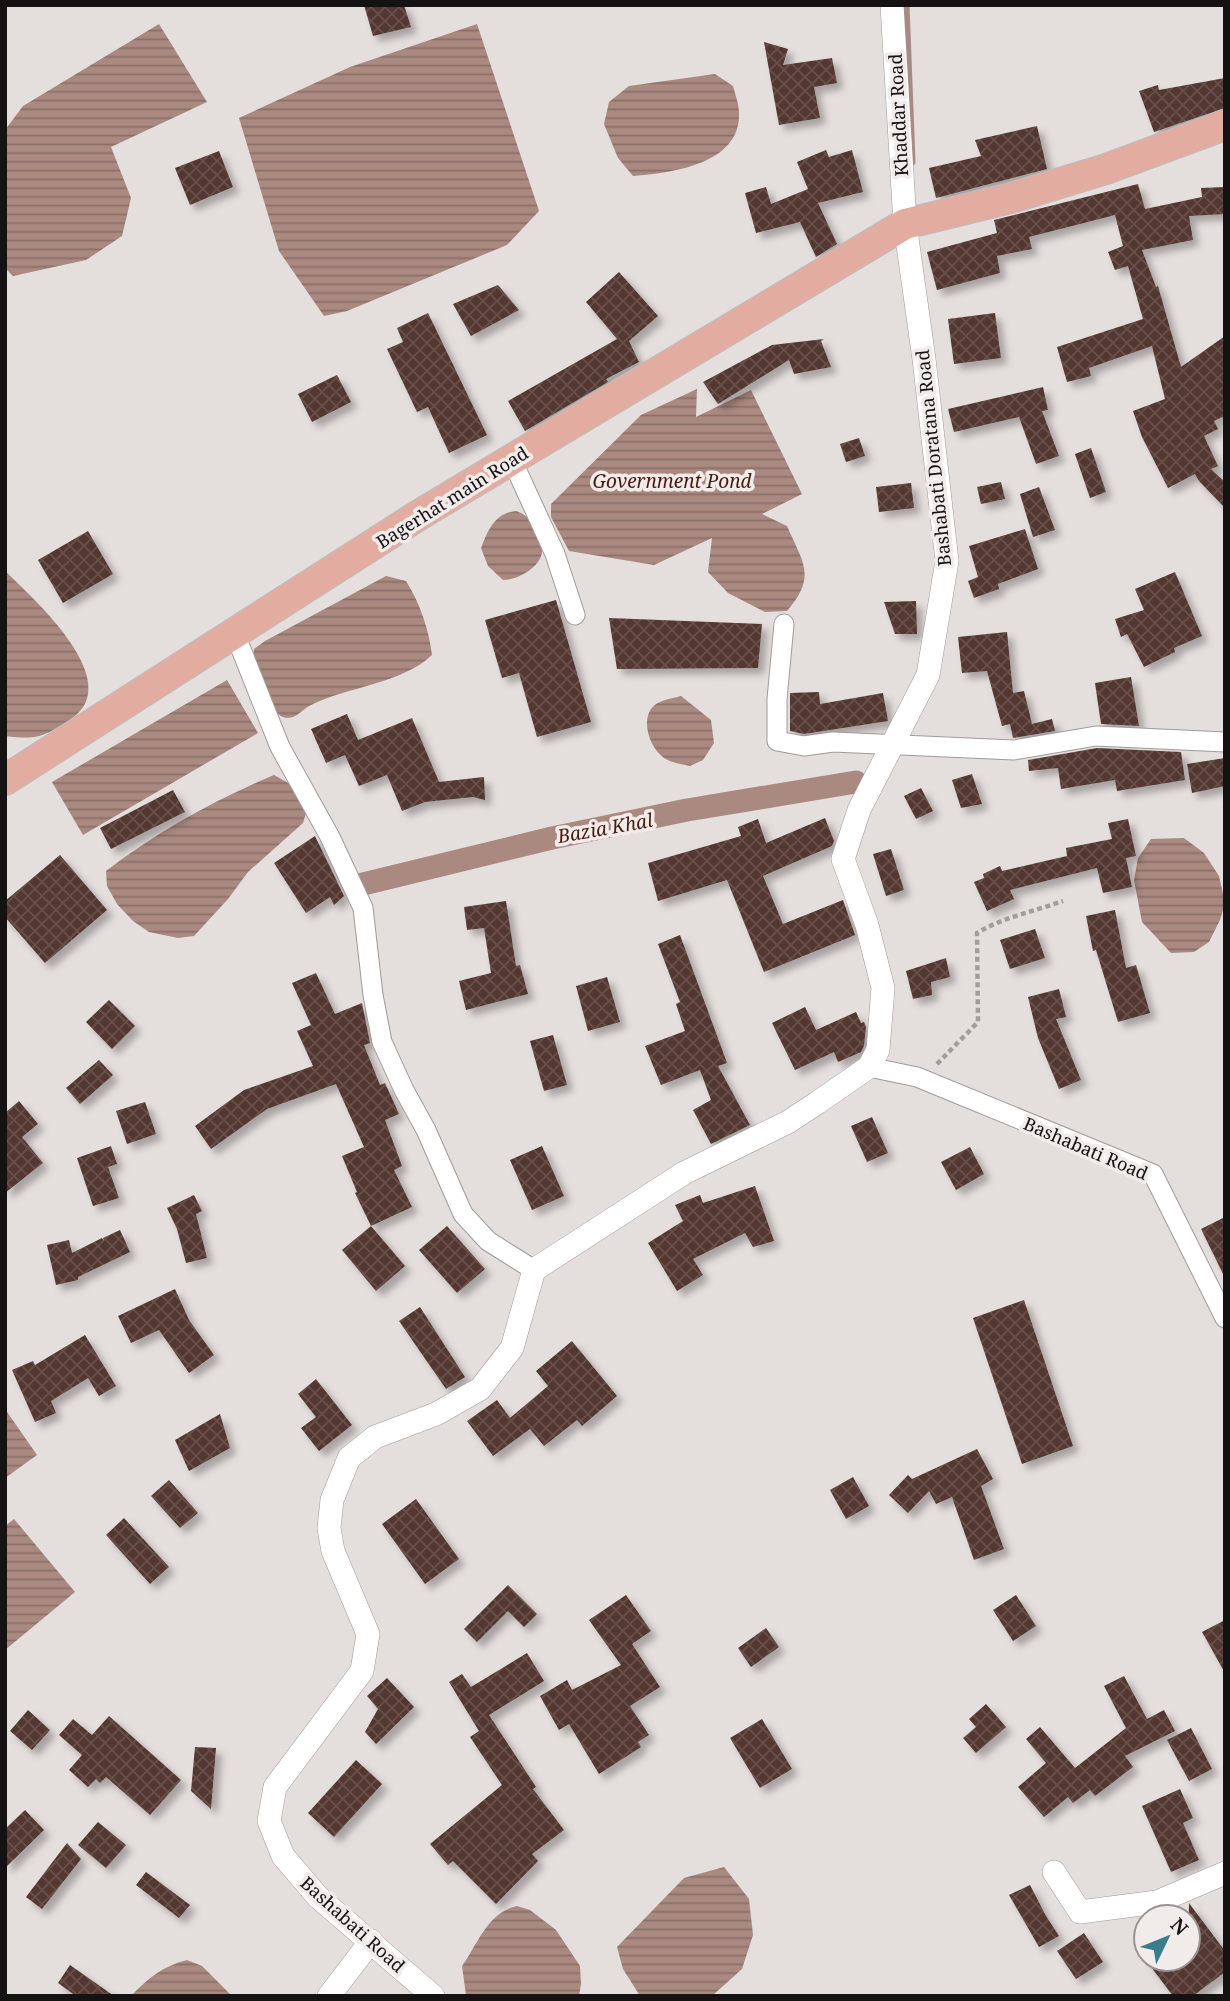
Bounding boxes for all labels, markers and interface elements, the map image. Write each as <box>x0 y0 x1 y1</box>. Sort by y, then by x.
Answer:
street label: Khaddar Road <box>883 53 913 177</box>
street label: Bashabati Doratana Road <box>910 349 956 567</box>
street label: Bagerhat main Road <box>371 440 533 554</box>
water label: Government Pond <box>592 468 753 494</box>
water label: Bazia Khal <box>554 807 655 849</box>
street label: Bashabati Road <box>1020 1111 1152 1185</box>
street label: Bashabati Road <box>296 1871 410 1977</box>
north arrow <box>1132 1903 1202 1973</box>
text: N <box>1165 1912 1194 1941</box>

